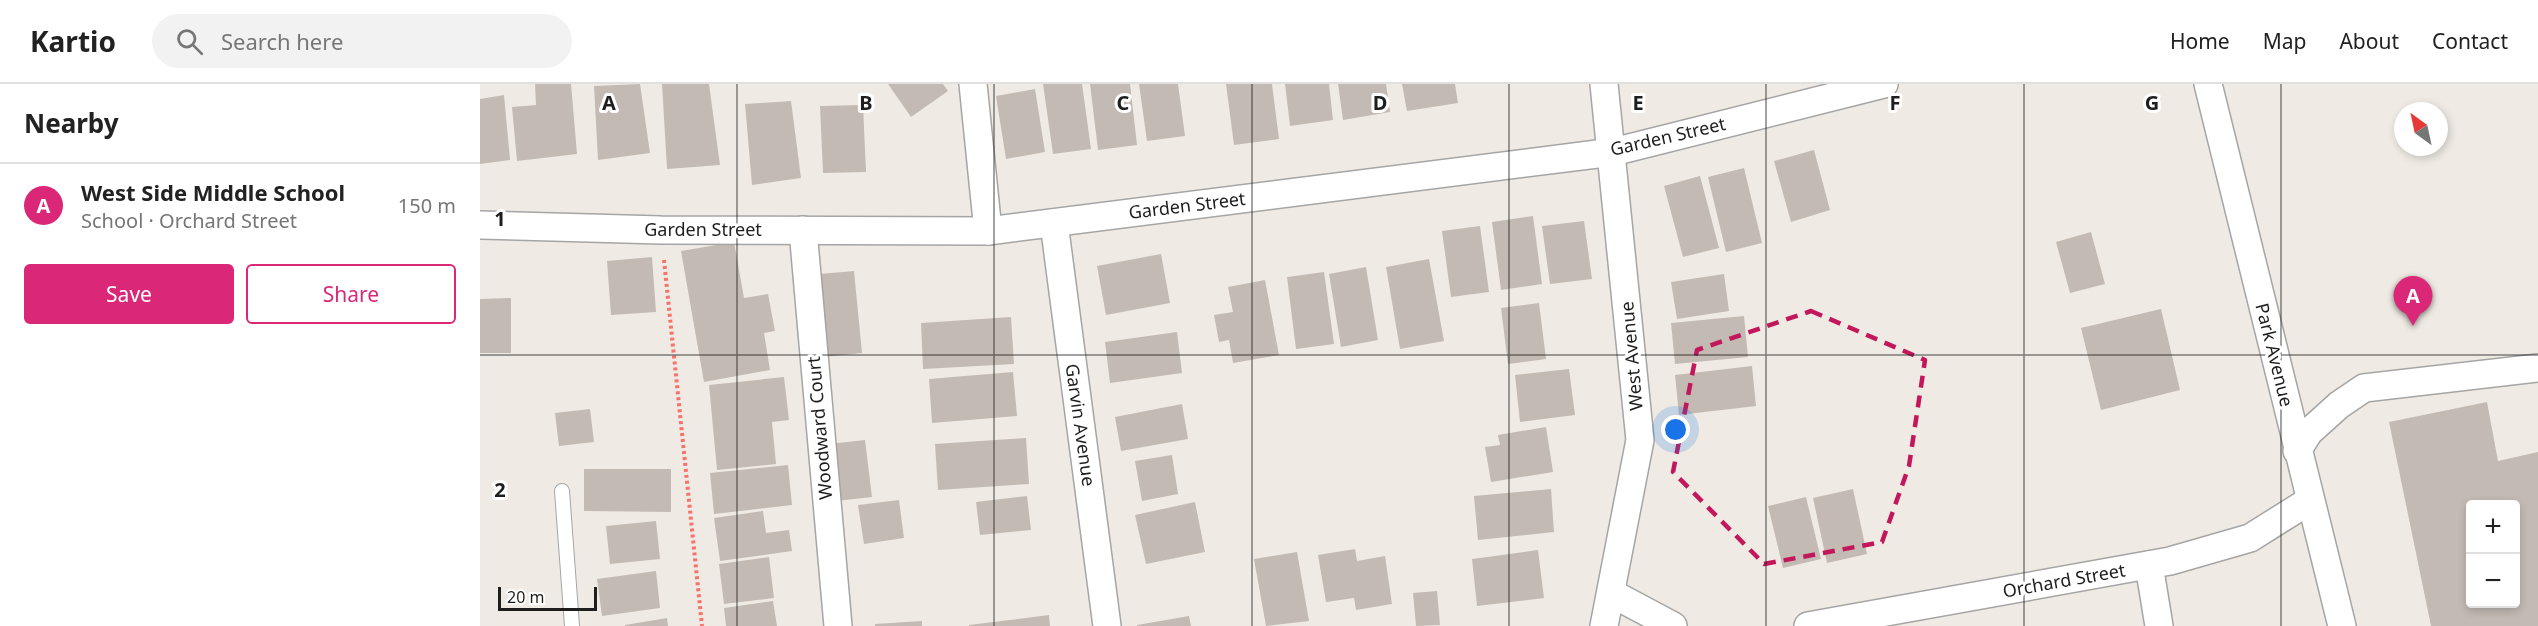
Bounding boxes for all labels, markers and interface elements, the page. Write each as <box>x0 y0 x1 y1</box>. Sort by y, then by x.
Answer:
search box <box>152 14 572 68</box>
text: Kartio <box>30 22 116 60</box>
icon: search <box>173 25 206 58</box>
text: Search here <box>221 26 343 56</box>
text: Home <box>2170 27 2230 55</box>
text: Map <box>2263 27 2306 55</box>
text: About <box>2339 27 2399 55</box>
text: Contact <box>2432 27 2508 55</box>
text: A <box>602 89 616 116</box>
text: B <box>859 89 873 116</box>
text: C <box>1117 89 1130 116</box>
text: D <box>1373 89 1387 116</box>
text: E <box>1632 89 1644 116</box>
text: F <box>1890 89 1900 116</box>
text: G <box>2145 89 2159 116</box>
north arrow <box>2394 102 2448 156</box>
text: Nearby <box>24 105 119 141</box>
street label: Garden Street <box>1608 111 1728 161</box>
text: West Side Middle School <box>81 177 345 207</box>
street label: Garden Street <box>1127 186 1247 224</box>
text: A <box>37 192 50 219</box>
text: 150 m <box>398 192 456 219</box>
text: 1 <box>494 205 506 232</box>
text: School · Orchard Street <box>81 207 297 234</box>
street label: Garden Street <box>644 217 762 241</box>
button: Save <box>24 264 234 324</box>
button: Share <box>246 264 456 324</box>
pin: A <box>2394 276 2432 326</box>
street label: West Avenue <box>1614 300 1648 412</box>
street label: Park Avenue <box>2251 300 2299 409</box>
street label: Woodward Court <box>801 355 837 501</box>
street label: Garvin Avenue <box>1061 362 1101 488</box>
your location <box>1661 415 1690 444</box>
text: 2 <box>494 476 506 503</box>
map controls <box>2466 500 2520 608</box>
button: + <box>2466 500 2520 554</box>
button: − <box>2466 554 2520 608</box>
street label: Orchard Street <box>2001 557 2127 603</box>
scale bar <box>498 584 597 612</box>
text: 20 m <box>507 586 544 608</box>

